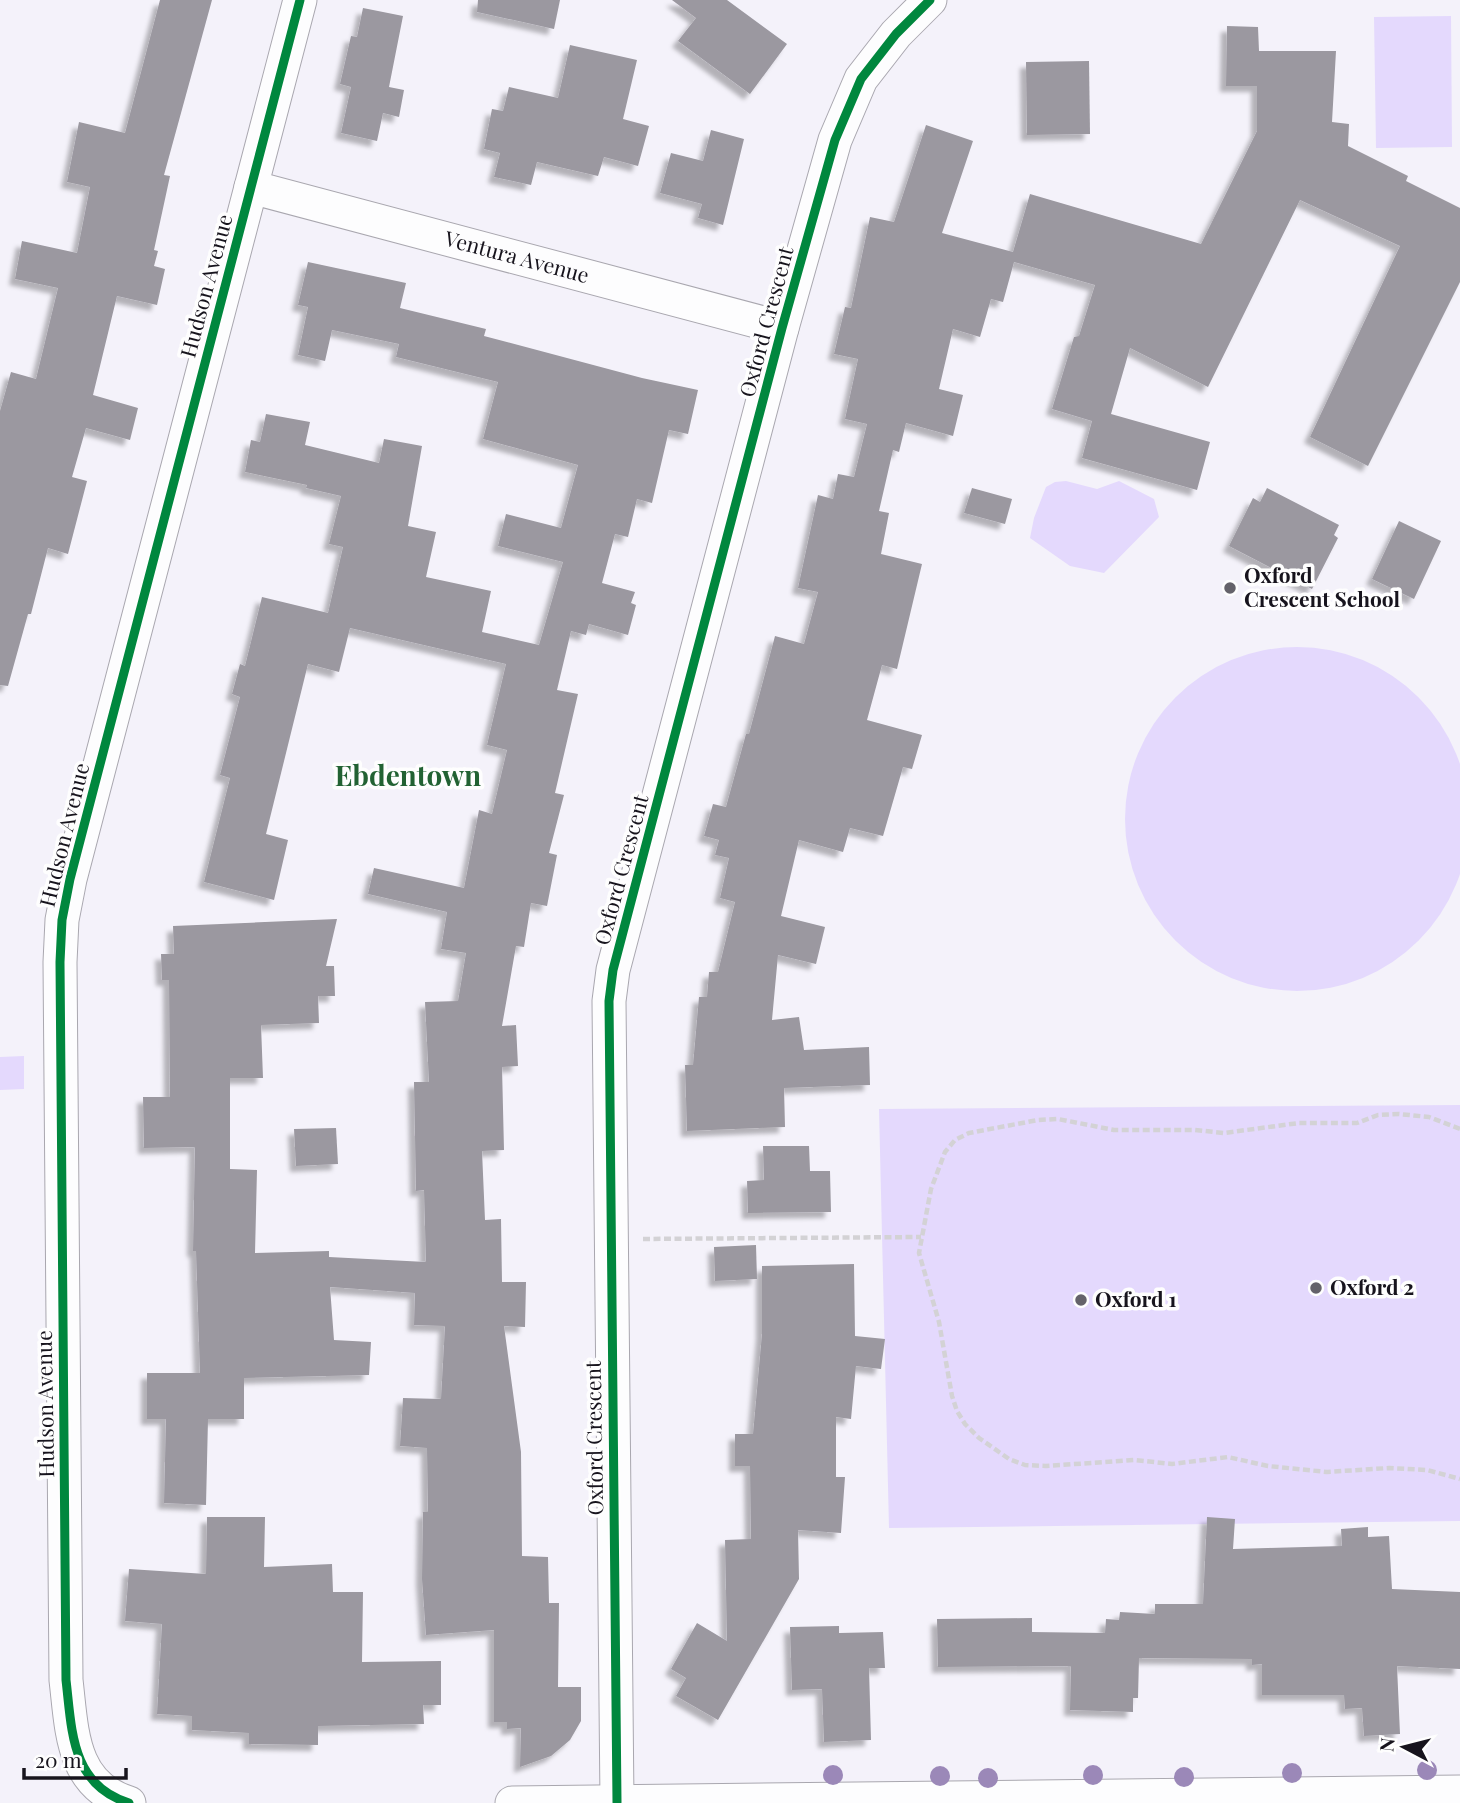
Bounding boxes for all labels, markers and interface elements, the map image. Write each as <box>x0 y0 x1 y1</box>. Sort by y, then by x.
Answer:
street label: Hudson Avenue <box>172 211 238 360</box>
street label: Ventura Avenue <box>441 223 593 288</box>
street label: Oxford Crescent <box>732 243 799 400</box>
place label: Oxford Crescent School <box>1244 560 1400 612</box>
marker: Oxford Crescent School <box>1222 580 1238 596</box>
district label: Ebdentown <box>335 756 481 793</box>
street label: Hudson Avenue <box>32 760 94 909</box>
street label: Oxford Crescent <box>587 791 654 948</box>
place label: Oxford 2 <box>1330 1272 1414 1300</box>
marker: Oxford 2 <box>1308 1280 1324 1296</box>
place label: Oxford 1 <box>1095 1284 1177 1312</box>
marker: Oxford 1 <box>1073 1292 1089 1308</box>
street label: Hudson Avenue <box>29 1330 59 1478</box>
street label: Oxford Crescent <box>578 1360 608 1516</box>
north arrow <box>1369 1712 1439 1782</box>
scale bar <box>24 1736 126 1780</box>
text: N <box>1372 1736 1400 1753</box>
text: 20 m <box>35 1745 82 1773</box>

